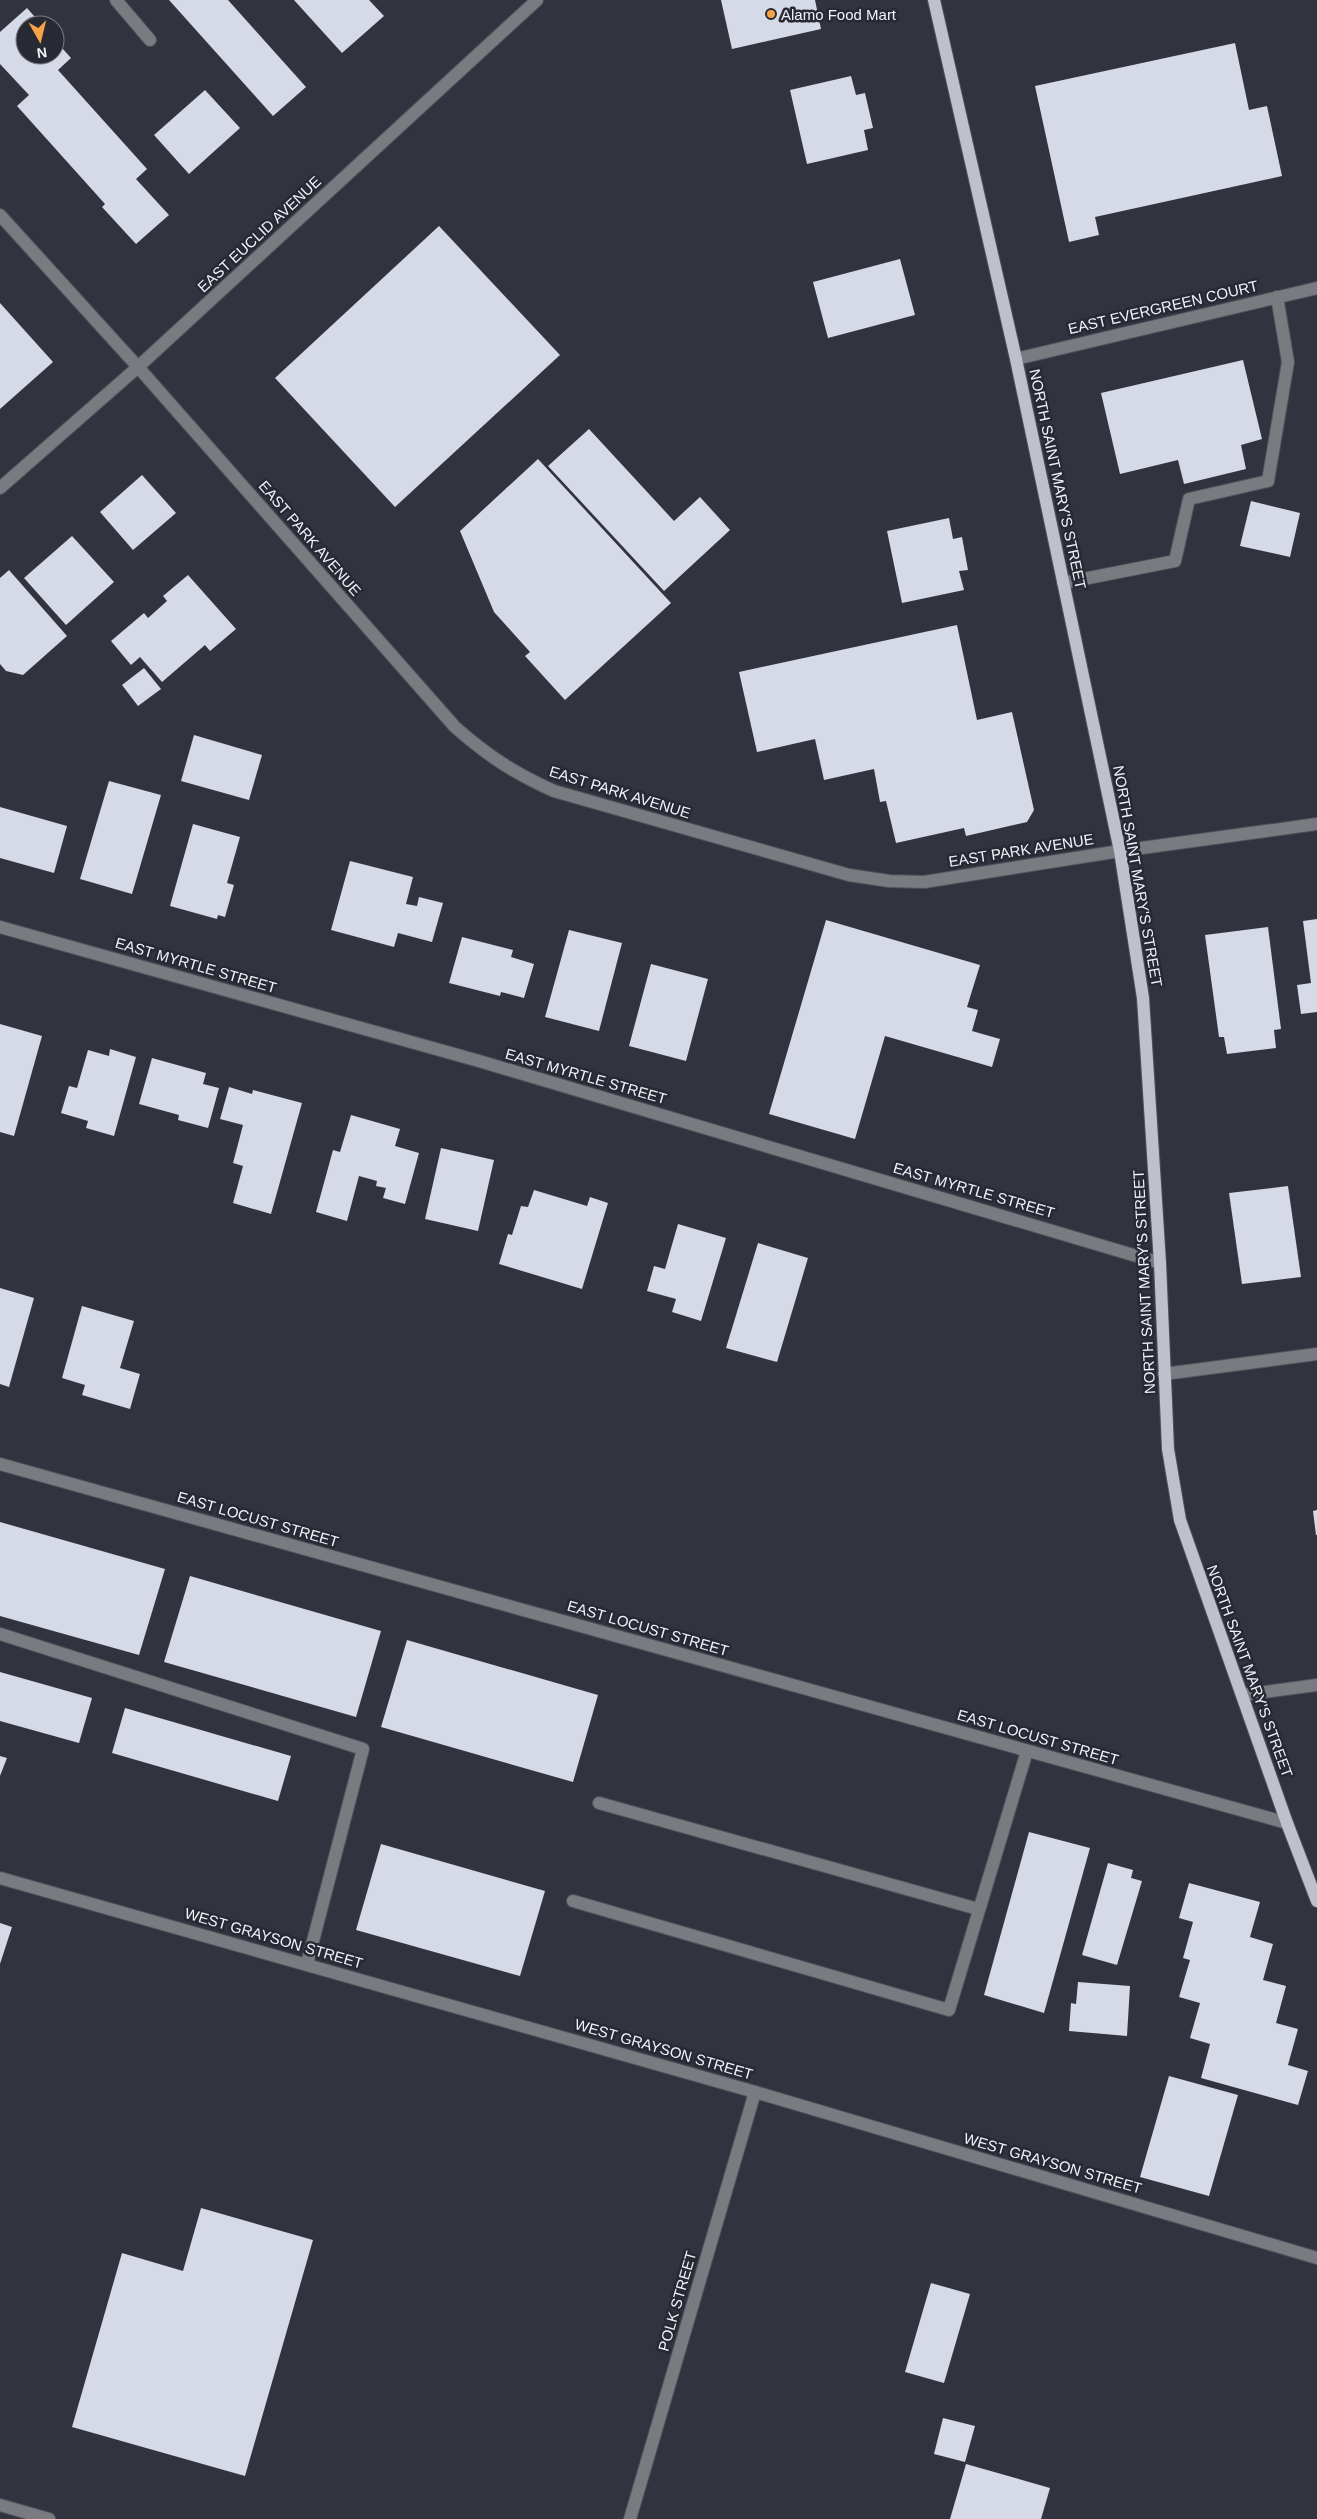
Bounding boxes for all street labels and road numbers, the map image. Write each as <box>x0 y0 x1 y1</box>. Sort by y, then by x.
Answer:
street label: EAST EUCLID AVENUE <box>194 173 324 295</box>
street label: EAST EVERGREEN COURT <box>1066 277 1260 337</box>
street label: NORTH SAINT MARY'S STREET <box>1026 367 1090 591</box>
street label: EAST PARK AVENUE <box>255 477 365 599</box>
street label: EAST PARK AVENUE <box>547 762 693 822</box>
street label: NORTH SAINT MARY'S STREET <box>1110 764 1166 988</box>
street label: EAST PARK AVENUE <box>947 830 1095 870</box>
street label: EAST MYRTLE STREET <box>113 934 279 996</box>
street label: EAST MYRTLE STREET <box>503 1045 669 1107</box>
street label: EAST MYRTLE STREET <box>891 1159 1057 1221</box>
street label: NORTH SAINT MARY'S STREET <box>1130 1169 1158 1395</box>
street label: EAST LOCUST STREET <box>175 1488 341 1550</box>
street label: NORTH SAINT MARY'S STREET <box>1204 1563 1296 1779</box>
street label: EAST LOCUST STREET <box>565 1597 731 1659</box>
street label: EAST LOCUST STREET <box>955 1706 1121 1768</box>
street label: WEST GRAYSON STREET <box>183 1904 365 1972</box>
street label: WEST GRAYSON STREET <box>573 2015 755 2083</box>
street label: WEST GRAYSON STREET <box>962 2129 1144 2197</box>
street label: POLK STREET <box>655 2249 699 2353</box>

